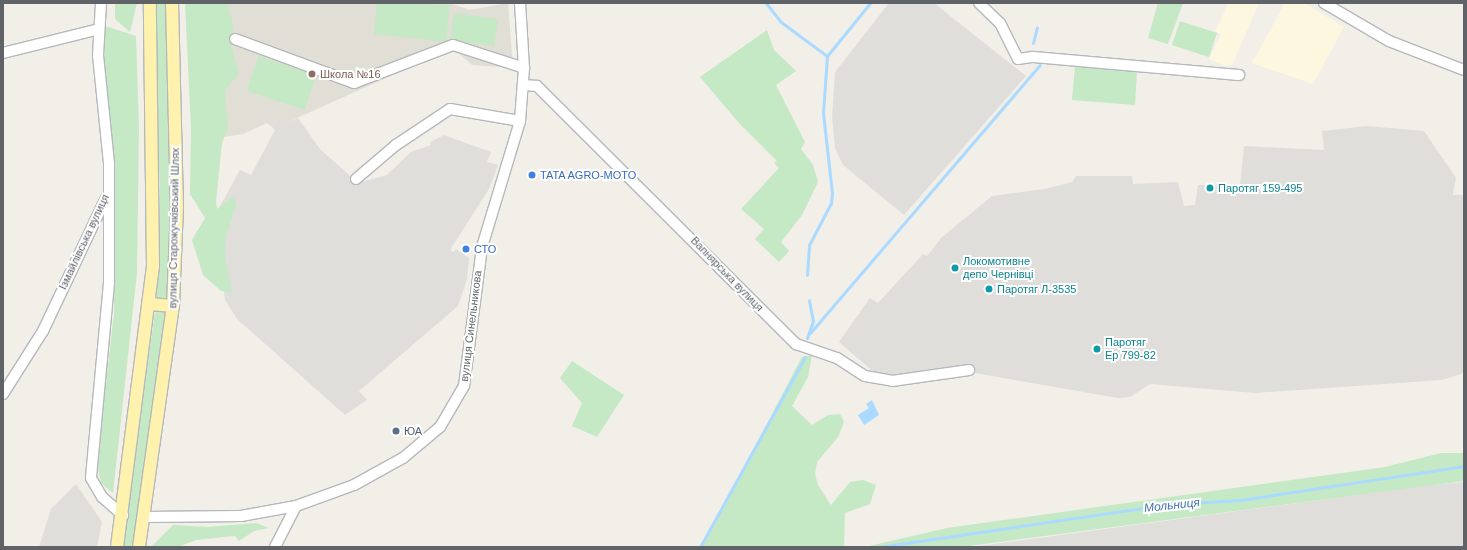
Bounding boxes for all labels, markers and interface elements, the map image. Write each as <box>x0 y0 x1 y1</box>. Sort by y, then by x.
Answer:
place label: Школа №16 <box>320 67 381 81</box>
marker: Школа №16 <box>307 69 317 79</box>
street label: вулиця Старожучківський Шлях <box>166 147 182 309</box>
place label: TATA AGRO-MOTO <box>540 168 638 182</box>
marker: TATA AGRO-MOTO <box>527 170 537 180</box>
place label: Паротяг 159-495 <box>1218 181 1302 195</box>
marker: Паротяг 159-495 <box>1205 183 1215 193</box>
street label: Ізмайлівська вулиця <box>56 192 112 292</box>
street label: Вапнярська вулиця <box>688 234 766 314</box>
place label: СТО <box>474 242 496 256</box>
marker: СТО <box>461 244 471 254</box>
place label: Локомотивне депо Чернівці <box>963 255 1033 281</box>
marker: Локомотивне депо Чернівці <box>950 263 960 273</box>
street label: вулиця Синельникова <box>458 270 484 382</box>
place label: Паротяг Л-3535 <box>997 282 1076 296</box>
marker: Паротяг Л-3535 <box>984 284 994 294</box>
place label: Паротяг Ер 799-82 <box>1105 336 1156 362</box>
marker: Паротяг Ер 799-82 <box>1092 344 1102 354</box>
place label: ЮА <box>404 424 422 438</box>
marker: ЮА <box>391 426 401 436</box>
water label: Мольниця <box>1143 496 1201 516</box>

